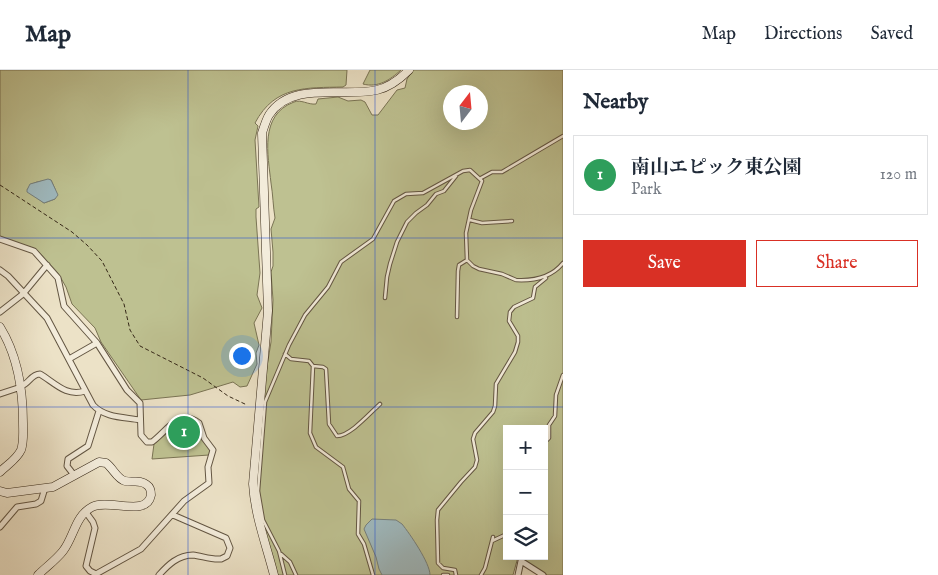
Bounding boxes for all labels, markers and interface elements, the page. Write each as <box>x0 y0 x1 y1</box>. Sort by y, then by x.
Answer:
text: Map <box>25 19 71 50</box>
text: Map <box>702 23 736 46</box>
text: Directions <box>764 23 842 46</box>
text: Saved <box>870 23 913 46</box>
north arrow <box>443 85 488 130</box>
text: Nearby <box>583 89 648 116</box>
text: 南山エピック東公園 <box>631 156 801 180</box>
text: 1 <box>597 165 603 185</box>
text: 120 m <box>880 165 917 185</box>
text: Park <box>631 180 661 200</box>
button: Save <box>583 240 746 287</box>
button: Share <box>756 240 918 287</box>
your location <box>229 343 255 369</box>
pin: 1 <box>168 413 200 451</box>
map controls <box>503 425 548 560</box>
button: + <box>503 425 548 470</box>
button: − <box>503 470 548 515</box>
button: layers <box>503 515 548 560</box>

